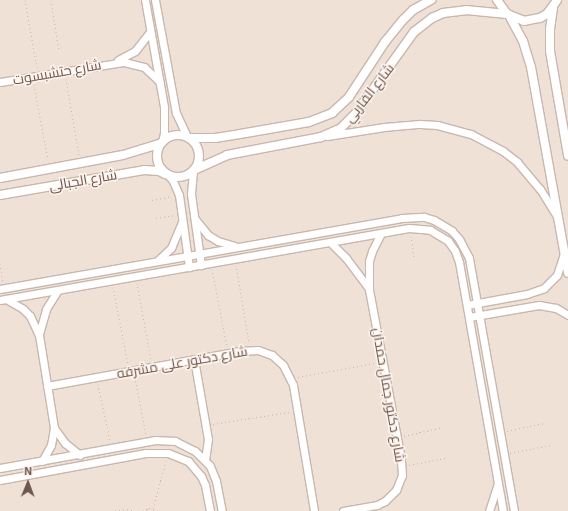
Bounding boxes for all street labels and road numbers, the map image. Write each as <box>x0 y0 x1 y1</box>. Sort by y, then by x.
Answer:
street label: شارع حتشبسوت <box>11 56 103 88</box>
street label: شارع الفاربي <box>341 60 397 126</box>
street label: شارع الجبالى <box>48 166 118 194</box>
street label: شارع دكتور جمال حمدان <box>369 326 409 464</box>
street label: شارع دكتور على مشرفه <box>115 342 249 382</box>

